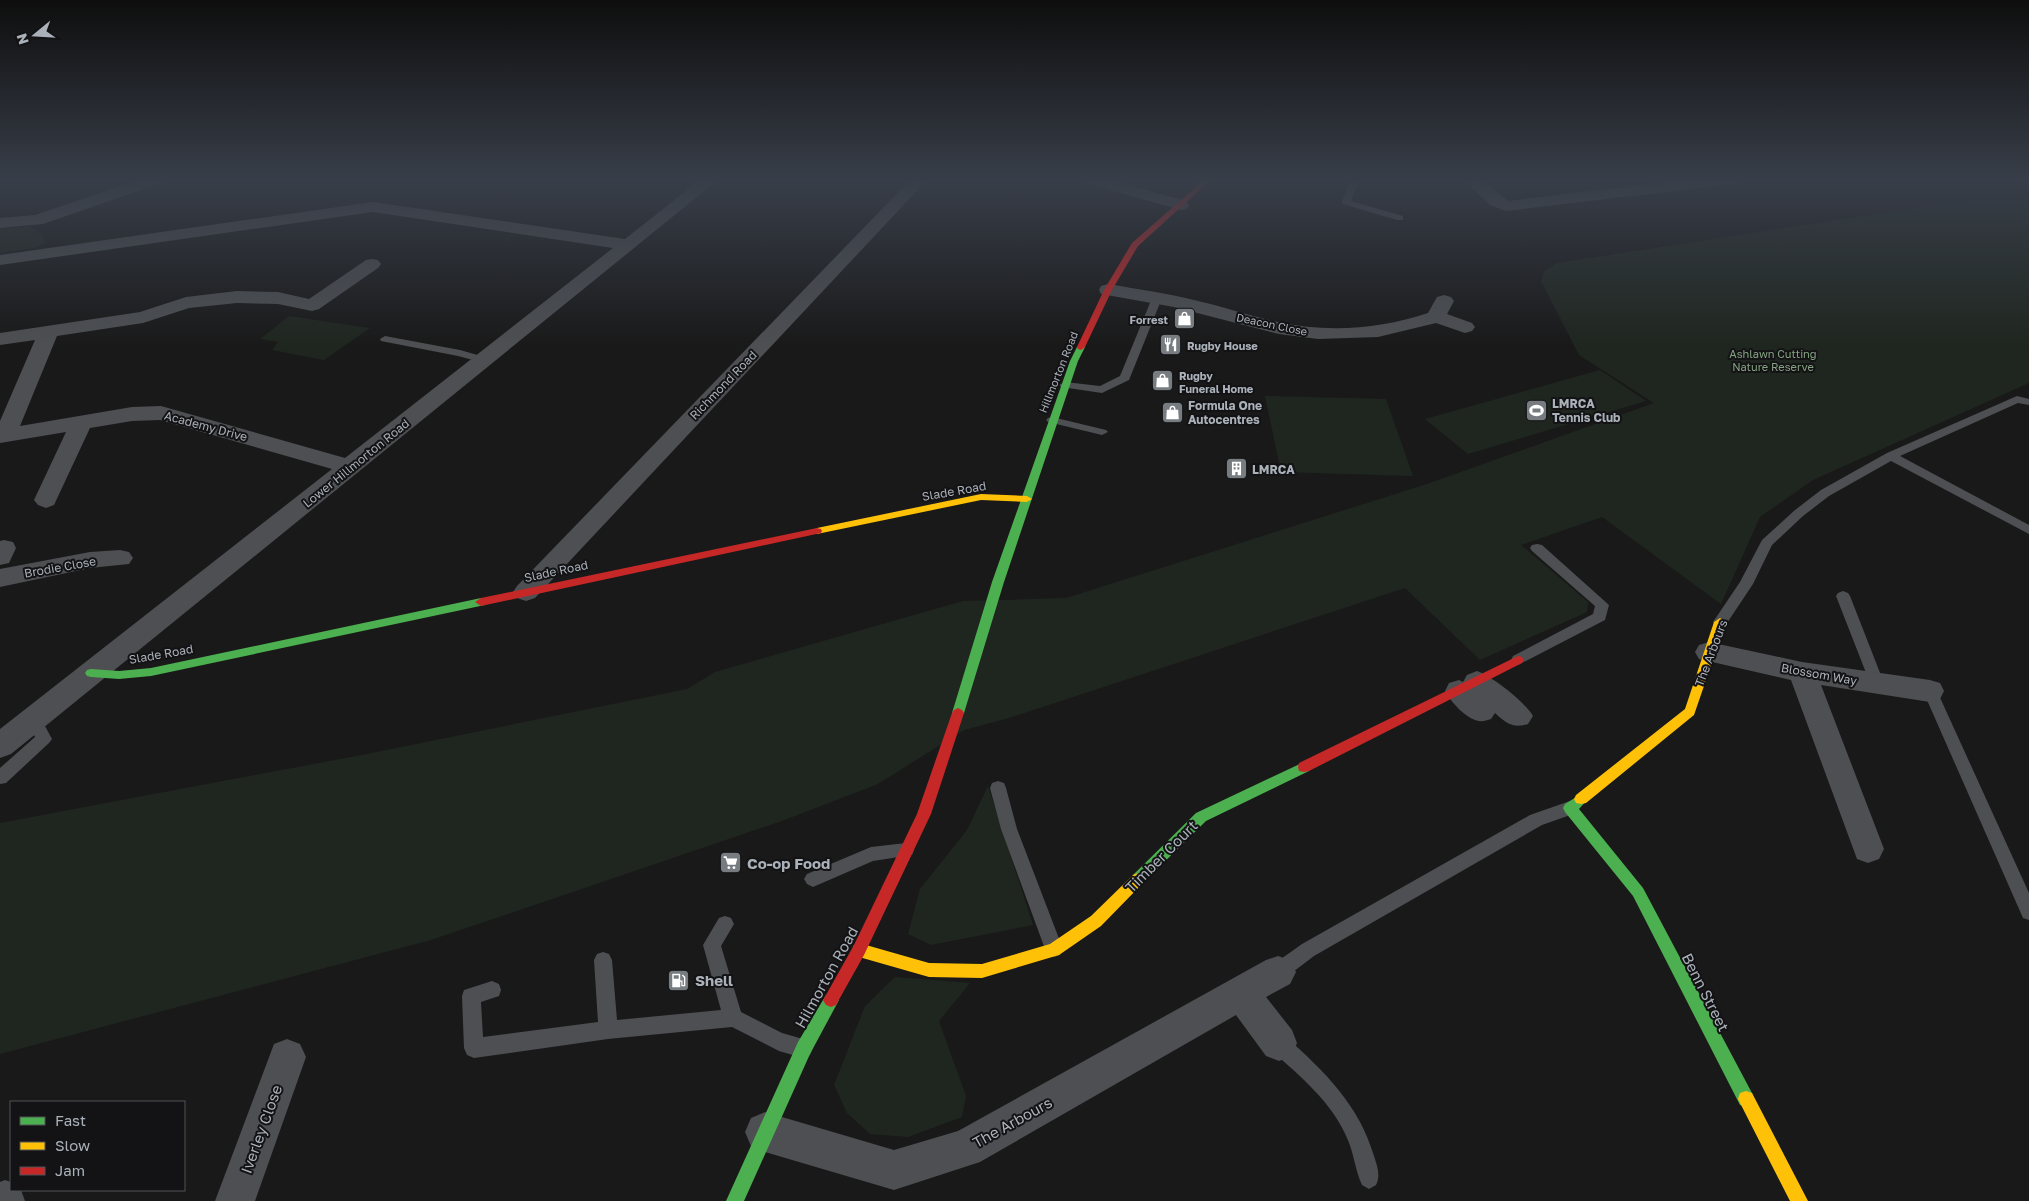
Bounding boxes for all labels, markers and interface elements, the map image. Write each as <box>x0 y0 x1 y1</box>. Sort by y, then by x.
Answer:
north arrow <box>10 10 60 60</box>
text: N <box>12 31 32 47</box>
shop icon: Forrest <box>1172 307 1196 331</box>
street label: Deacon Close <box>1235 310 1309 338</box>
place label: Forrest <box>1130 313 1169 326</box>
street label: Hillmorton Road <box>1036 329 1080 415</box>
restaurant icon: Rugby House <box>1159 333 1183 357</box>
place label: Rugby House <box>1187 339 1258 352</box>
street label: Richmond Road <box>686 347 760 423</box>
park label: Ashlawn Cutting Nature Reserve <box>1729 347 1817 373</box>
shop icon: Rugby Funeral Home <box>1151 369 1175 393</box>
place label: Rugby Funeral Home <box>1179 369 1254 395</box>
place label: LMRCA Tennis Club <box>1552 396 1621 425</box>
place label: Formula One Autocentres <box>1188 398 1262 427</box>
sports icon: LMRCA Tennis Club <box>1524 398 1548 422</box>
shop icon: Formula One Autocentres <box>1160 400 1184 424</box>
street label: Academy Drive <box>163 408 249 444</box>
street label: Lower Hillmorton Road <box>300 415 412 511</box>
building icon: LMRCA <box>1224 457 1248 481</box>
place label: LMRCA <box>1252 462 1295 477</box>
street label: Slade Road <box>921 478 987 504</box>
street label: Brodie Close <box>23 553 97 581</box>
street label: Slade Road <box>523 557 589 585</box>
street label: The Arbours <box>1691 617 1731 689</box>
street label: Slade Road <box>128 641 194 667</box>
street label: Blossom Way <box>1780 660 1858 688</box>
street label: Timber Court <box>1121 816 1201 896</box>
supermarket icon: Co-op Food <box>719 851 743 875</box>
place label: Co-op Food <box>747 854 830 872</box>
street label: Hilmorton Road <box>791 923 861 1031</box>
street label: Benn Street <box>1679 950 1733 1034</box>
fuel station icon: Shell <box>667 968 691 992</box>
place label: Shell <box>695 971 733 989</box>
street label: Iverley Close <box>237 1082 285 1176</box>
street label: The Arbours <box>969 1093 1055 1151</box>
legend <box>10 1101 185 1191</box>
text: Fast <box>55 1111 86 1129</box>
text: Slow <box>55 1136 90 1154</box>
text: Jam <box>55 1161 85 1179</box>

